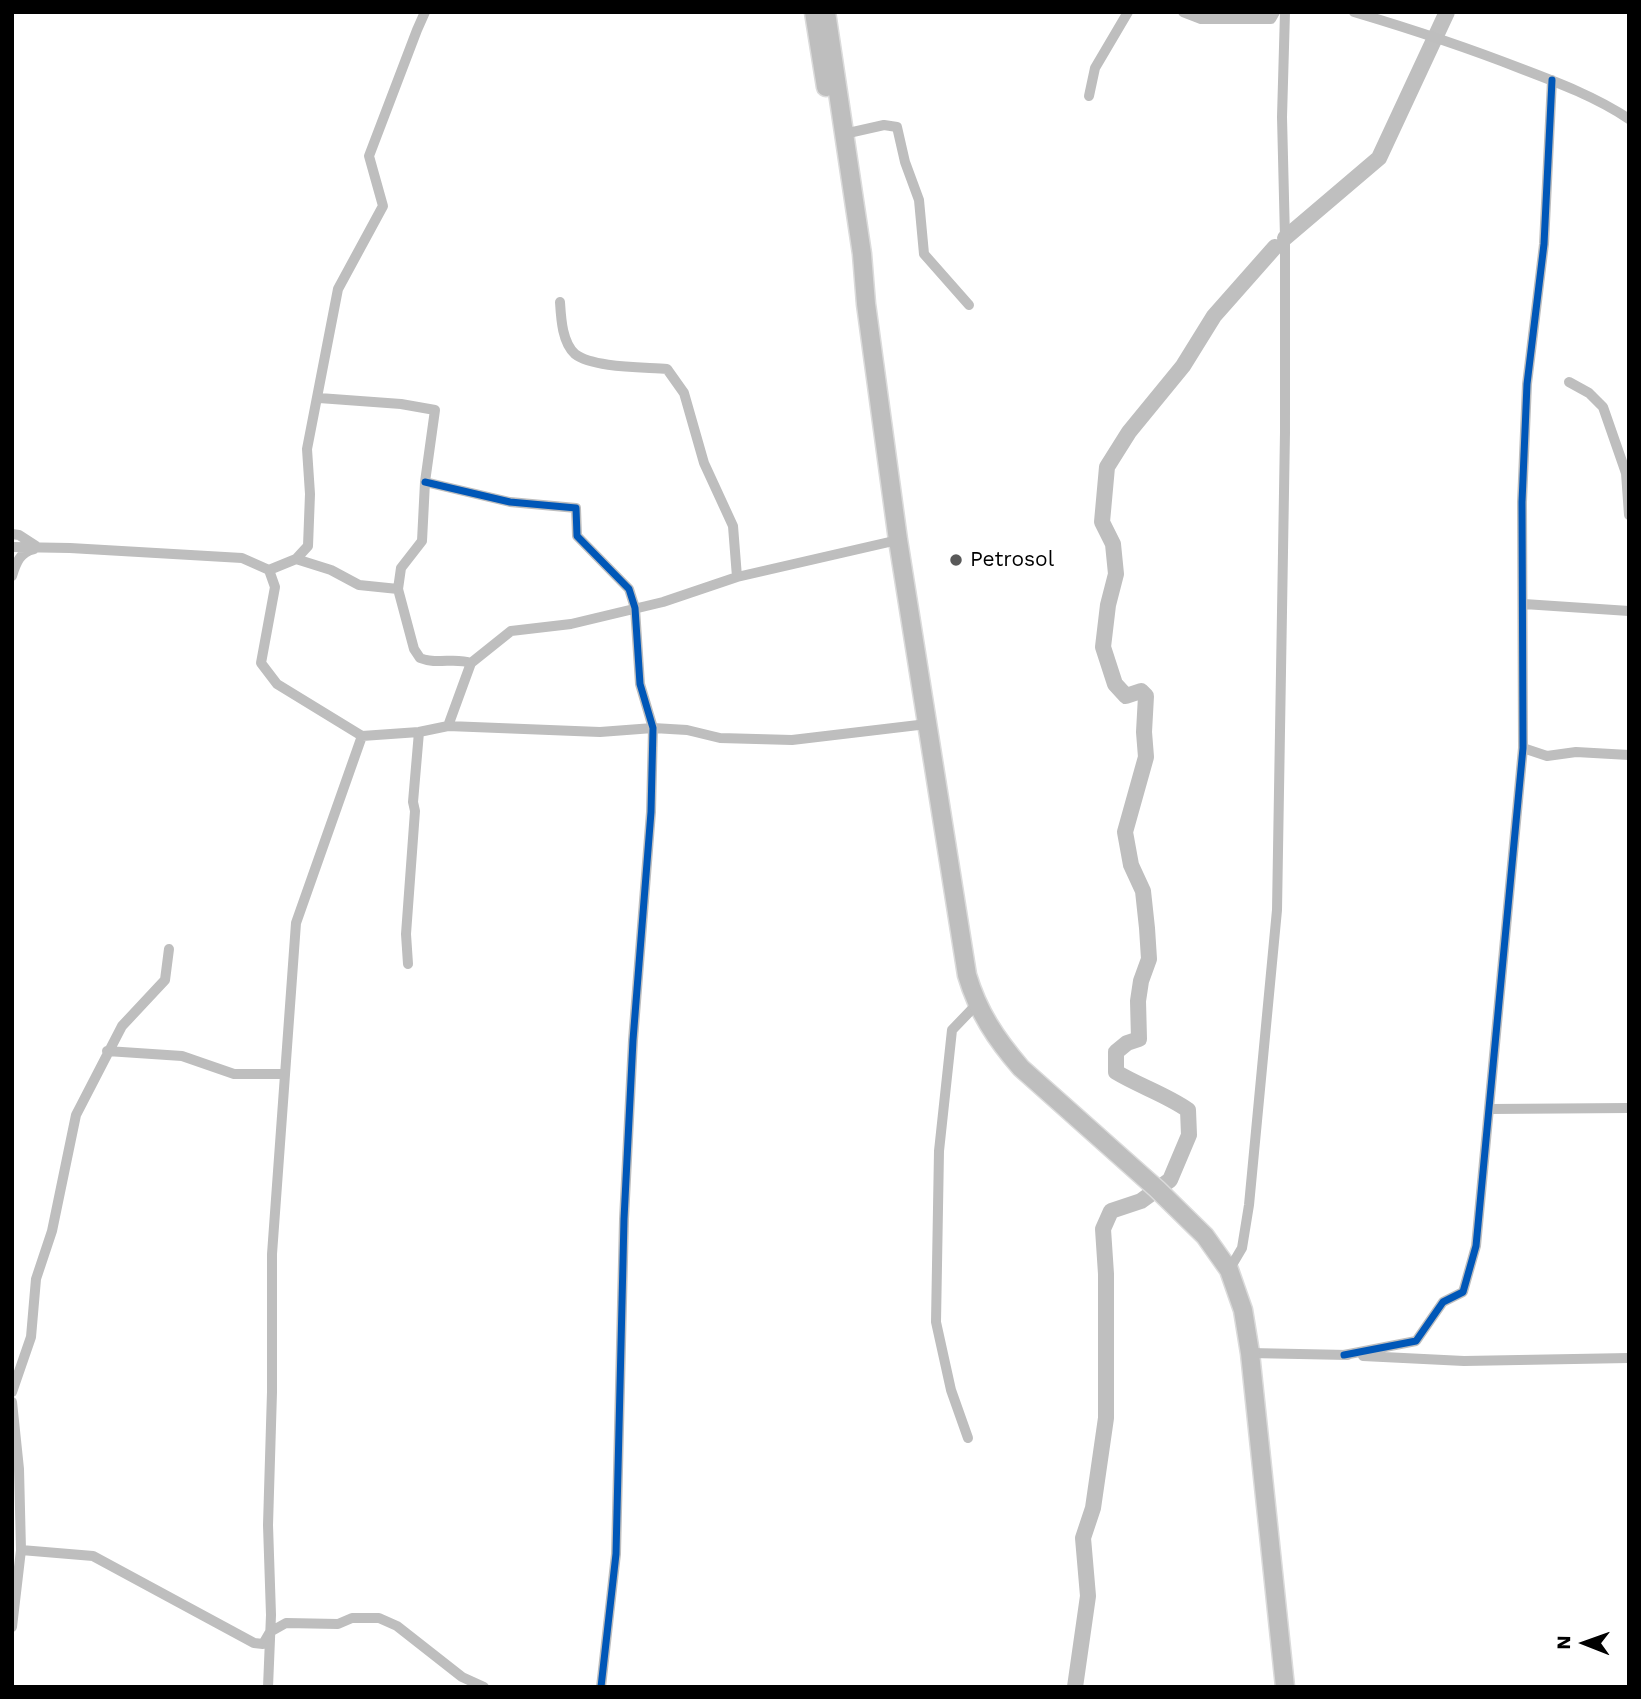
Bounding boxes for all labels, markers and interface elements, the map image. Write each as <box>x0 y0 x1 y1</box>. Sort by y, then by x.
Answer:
place label: Petrosol <box>970 547 1054 573</box>
marker: Petrosol <box>948 552 964 568</box>
north arrow <box>1550 1608 1620 1678</box>
text: N <box>1552 1635 1575 1650</box>

